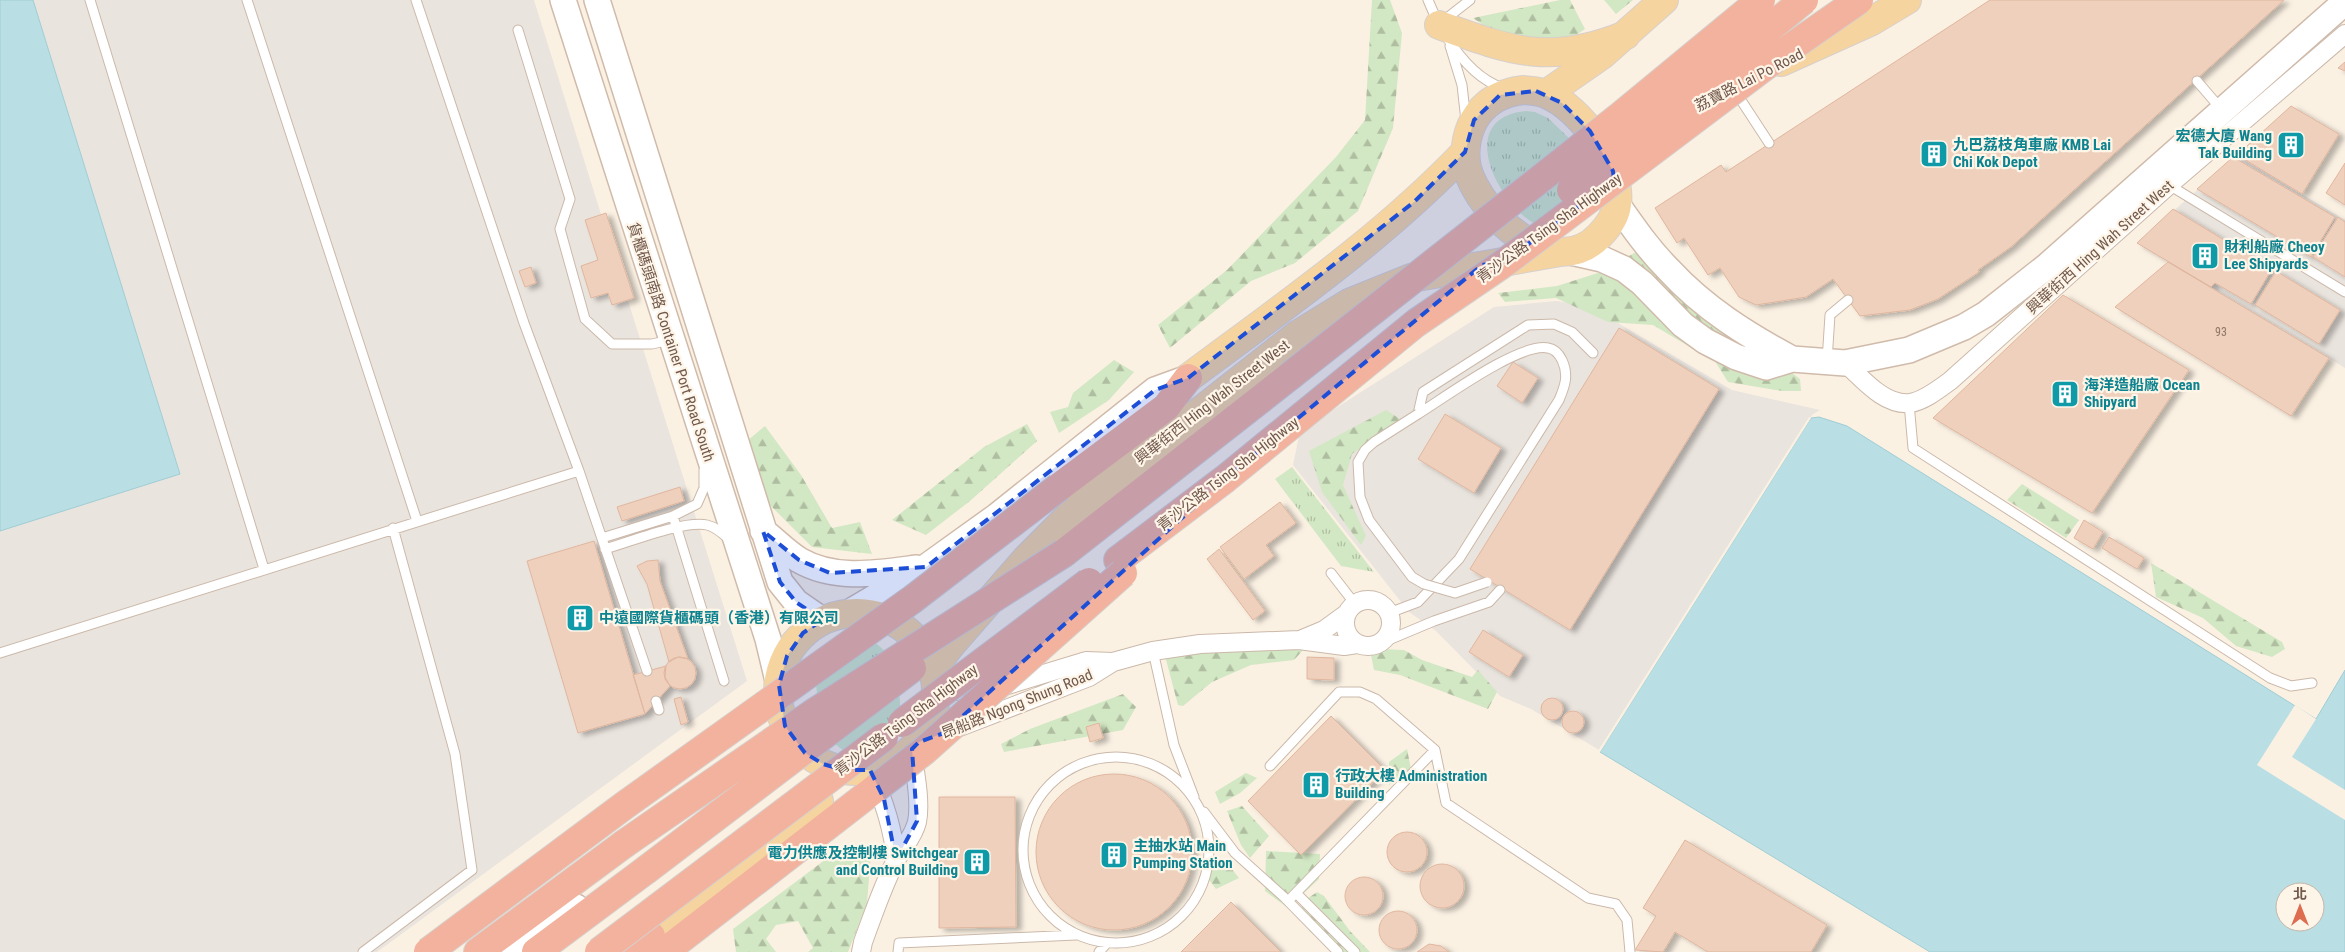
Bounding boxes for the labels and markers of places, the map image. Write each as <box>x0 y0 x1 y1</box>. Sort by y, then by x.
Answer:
place label: 宏德大廈 Wang Tak Building <box>2176 127 2272 162</box>
building icon: 宏德大廈 Wang Tak Building <box>2276 130 2306 160</box>
place label: 九巴荔枝角車廠 KMB Lai Chi Kok Depot <box>1953 136 2111 171</box>
building icon: 九巴荔枝角車廠 KMB Lai Chi Kok Depot <box>1919 139 1949 169</box>
place label: 財利船廠 Cheoy Lee Shipyards <box>2224 238 2325 273</box>
building icon: 財利船廠 Cheoy Lee Shipyards <box>2190 241 2220 271</box>
place label: 海洋造船廠 Ocean Shipyard <box>2084 376 2200 411</box>
building icon: 海洋造船廠 Ocean Shipyard <box>2050 379 2080 409</box>
building icon: 中遠國際貨櫃碼頭（香港）有限公司 <box>565 603 595 633</box>
place label: 中遠國際貨櫃碼頭（香港）有限公司 <box>599 609 839 627</box>
place label: 行政大樓 Administration Building <box>1335 767 1487 802</box>
building icon: 行政大樓 Administration Building <box>1301 770 1331 800</box>
place label: 主抽水站 Main Pumping Station <box>1133 837 1233 872</box>
building icon: 主抽水站 Main Pumping Station <box>1099 840 1129 870</box>
place label: 電力供應及控制樓 Switchgear and Control Building <box>768 844 958 879</box>
building icon: 電力供應及控制樓 Switchgear and Control Building <box>962 847 992 877</box>

